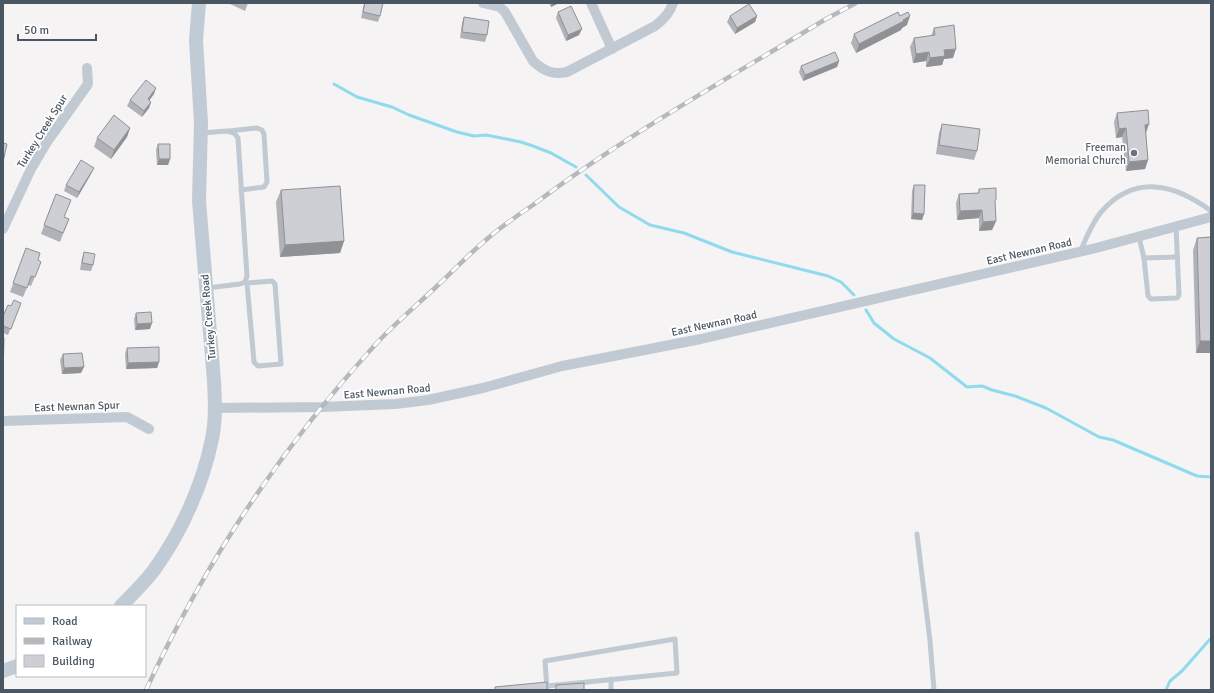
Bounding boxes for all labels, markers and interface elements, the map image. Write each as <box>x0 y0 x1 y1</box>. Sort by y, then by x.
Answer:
scale bar <box>18 16 96 42</box>
text: 50 m <box>24 23 49 38</box>
street label: Turkey Creek Spur <box>15 92 70 170</box>
place label: Freeman Memorial Church <box>1045 141 1126 167</box>
marker: Freeman Memorial Church <box>1129 148 1139 158</box>
street label: East Newnan Road <box>985 235 1073 268</box>
street label: Turkey Creek Road <box>198 274 219 360</box>
street label: East Newnan Road <box>670 308 758 339</box>
street label: East Newnan Road <box>343 381 431 402</box>
street label: East Newnan Spur <box>34 399 120 414</box>
legend <box>16 605 146 677</box>
text: Road <box>52 614 78 629</box>
text: Railway <box>52 634 92 649</box>
text: Building <box>52 654 95 669</box>

